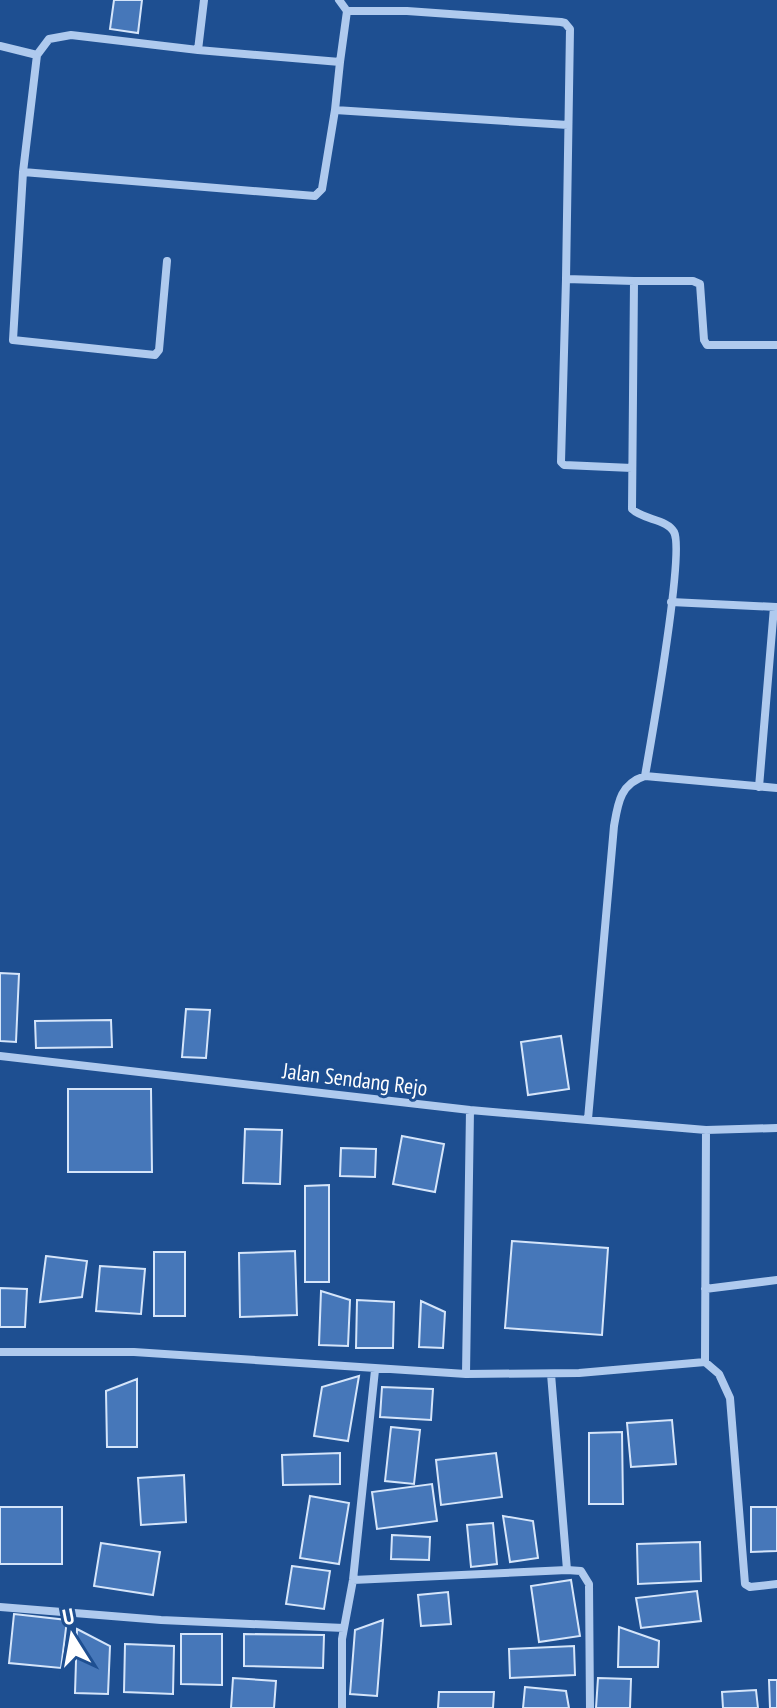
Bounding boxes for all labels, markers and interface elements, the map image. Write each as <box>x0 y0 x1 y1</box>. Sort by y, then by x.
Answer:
street label: Jalan Sendang Rejo <box>280 1056 429 1102</box>
north arrow <box>32 1596 112 1676</box>
text: U <box>60 1602 76 1631</box>

